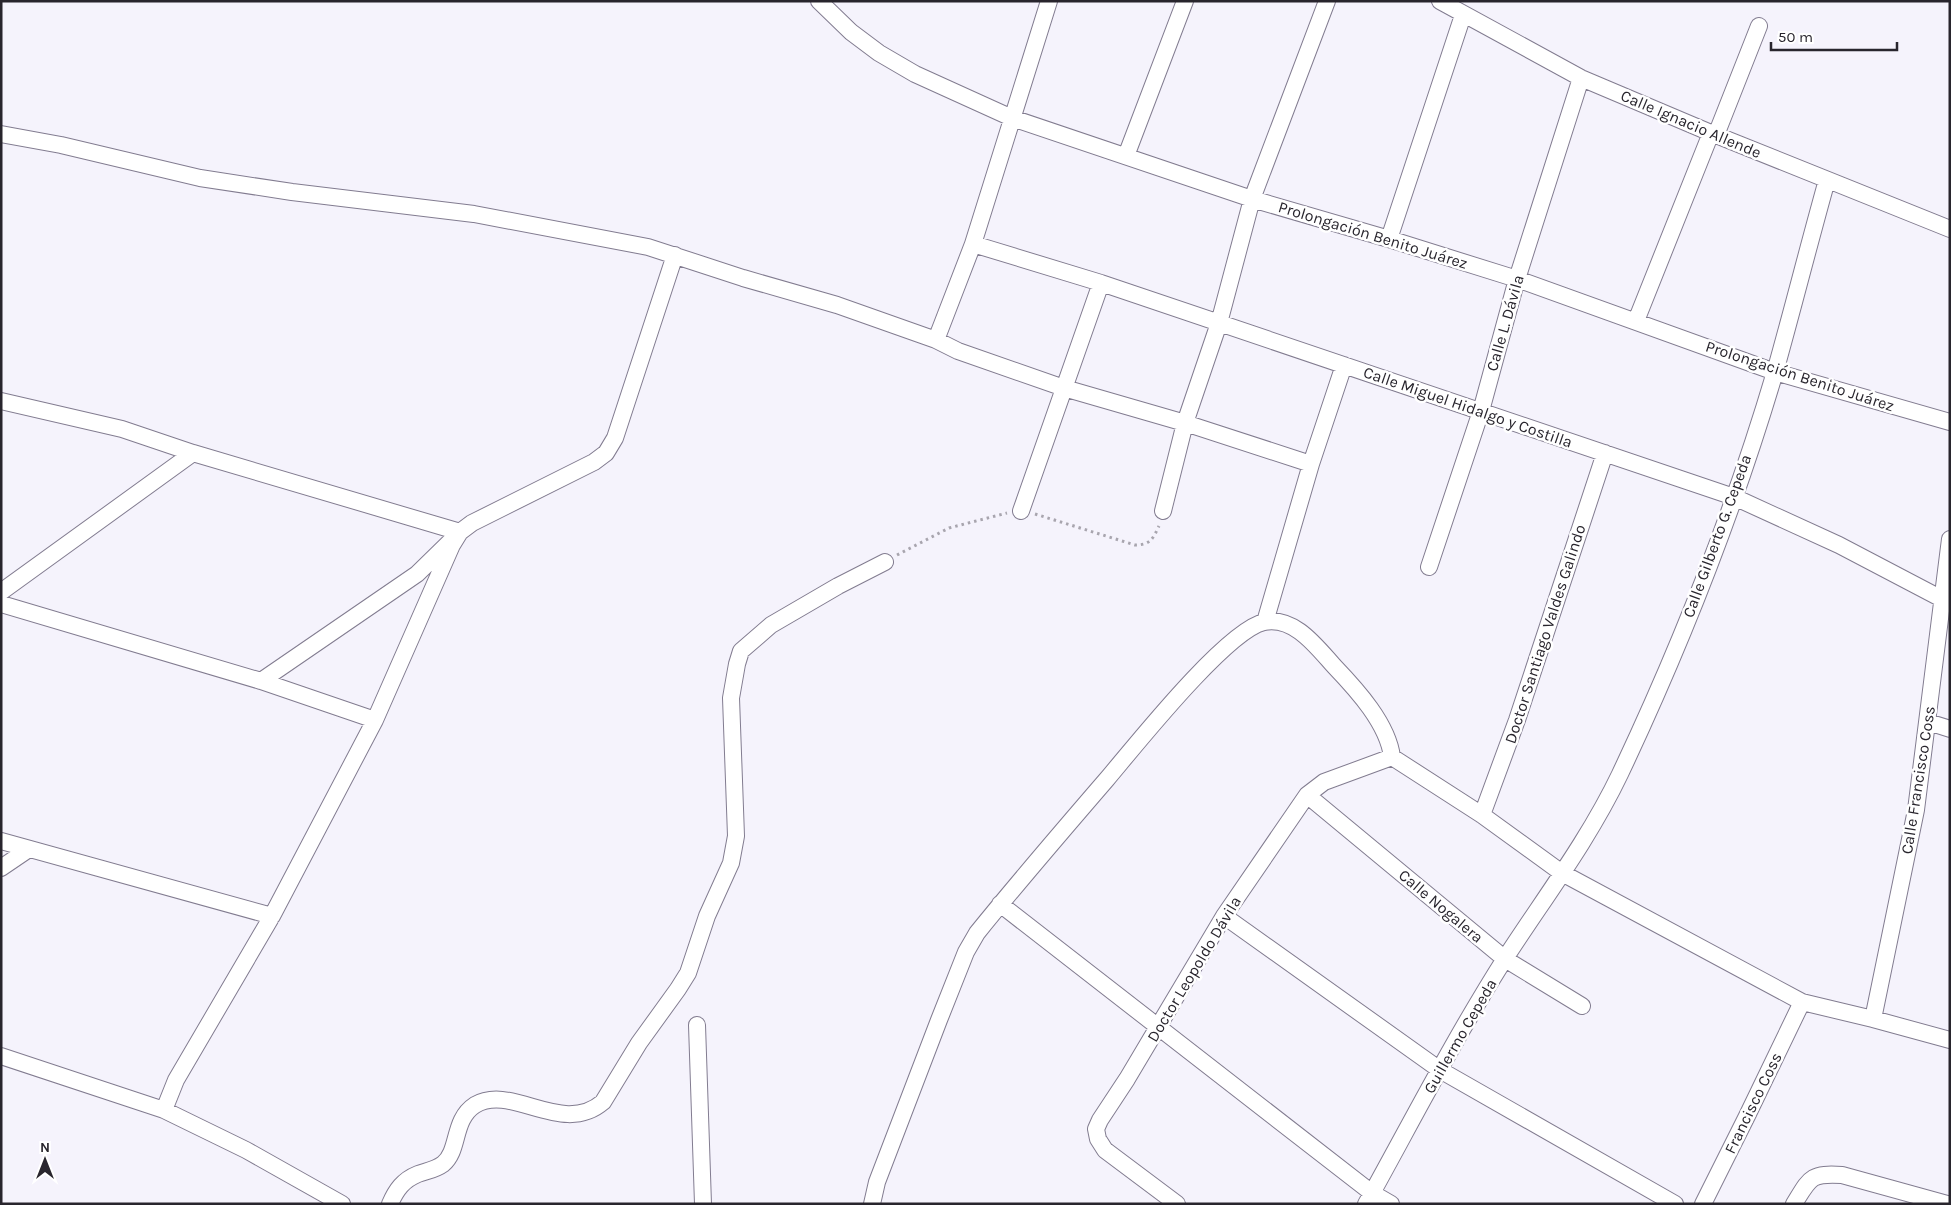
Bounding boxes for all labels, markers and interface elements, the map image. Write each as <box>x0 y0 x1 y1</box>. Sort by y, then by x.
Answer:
scale bar <box>1771 20 1897 52</box>
text: 50 m <box>1778 28 1813 46</box>
street label: Calle Ignacio Allende <box>1618 86 1764 162</box>
street label: Prolongación Benito Juárez <box>1276 197 1470 273</box>
street label: Calle L. Dávila <box>1482 273 1528 373</box>
street label: Prolongación Benito Juárez <box>1703 337 1897 415</box>
street label: Calle Miguel Hidalgo y Costilla <box>1361 362 1575 452</box>
street label: Calle Gilberto G. Cepeda <box>1679 452 1755 620</box>
street label: Doctor Santiago Valdes Galindo <box>1501 522 1589 746</box>
street label: Calle Francisco Coss <box>1897 705 1939 855</box>
street label: Calle Nogalera <box>1395 865 1487 947</box>
street label: Doctor Leopoldo Dávila <box>1143 893 1245 1045</box>
street label: Guillermo Cepeda <box>1419 975 1501 1097</box>
street label: Francisco Coss <box>1720 1049 1786 1157</box>
north arrow <box>20 1135 70 1185</box>
text: N <box>40 1139 50 1156</box>

